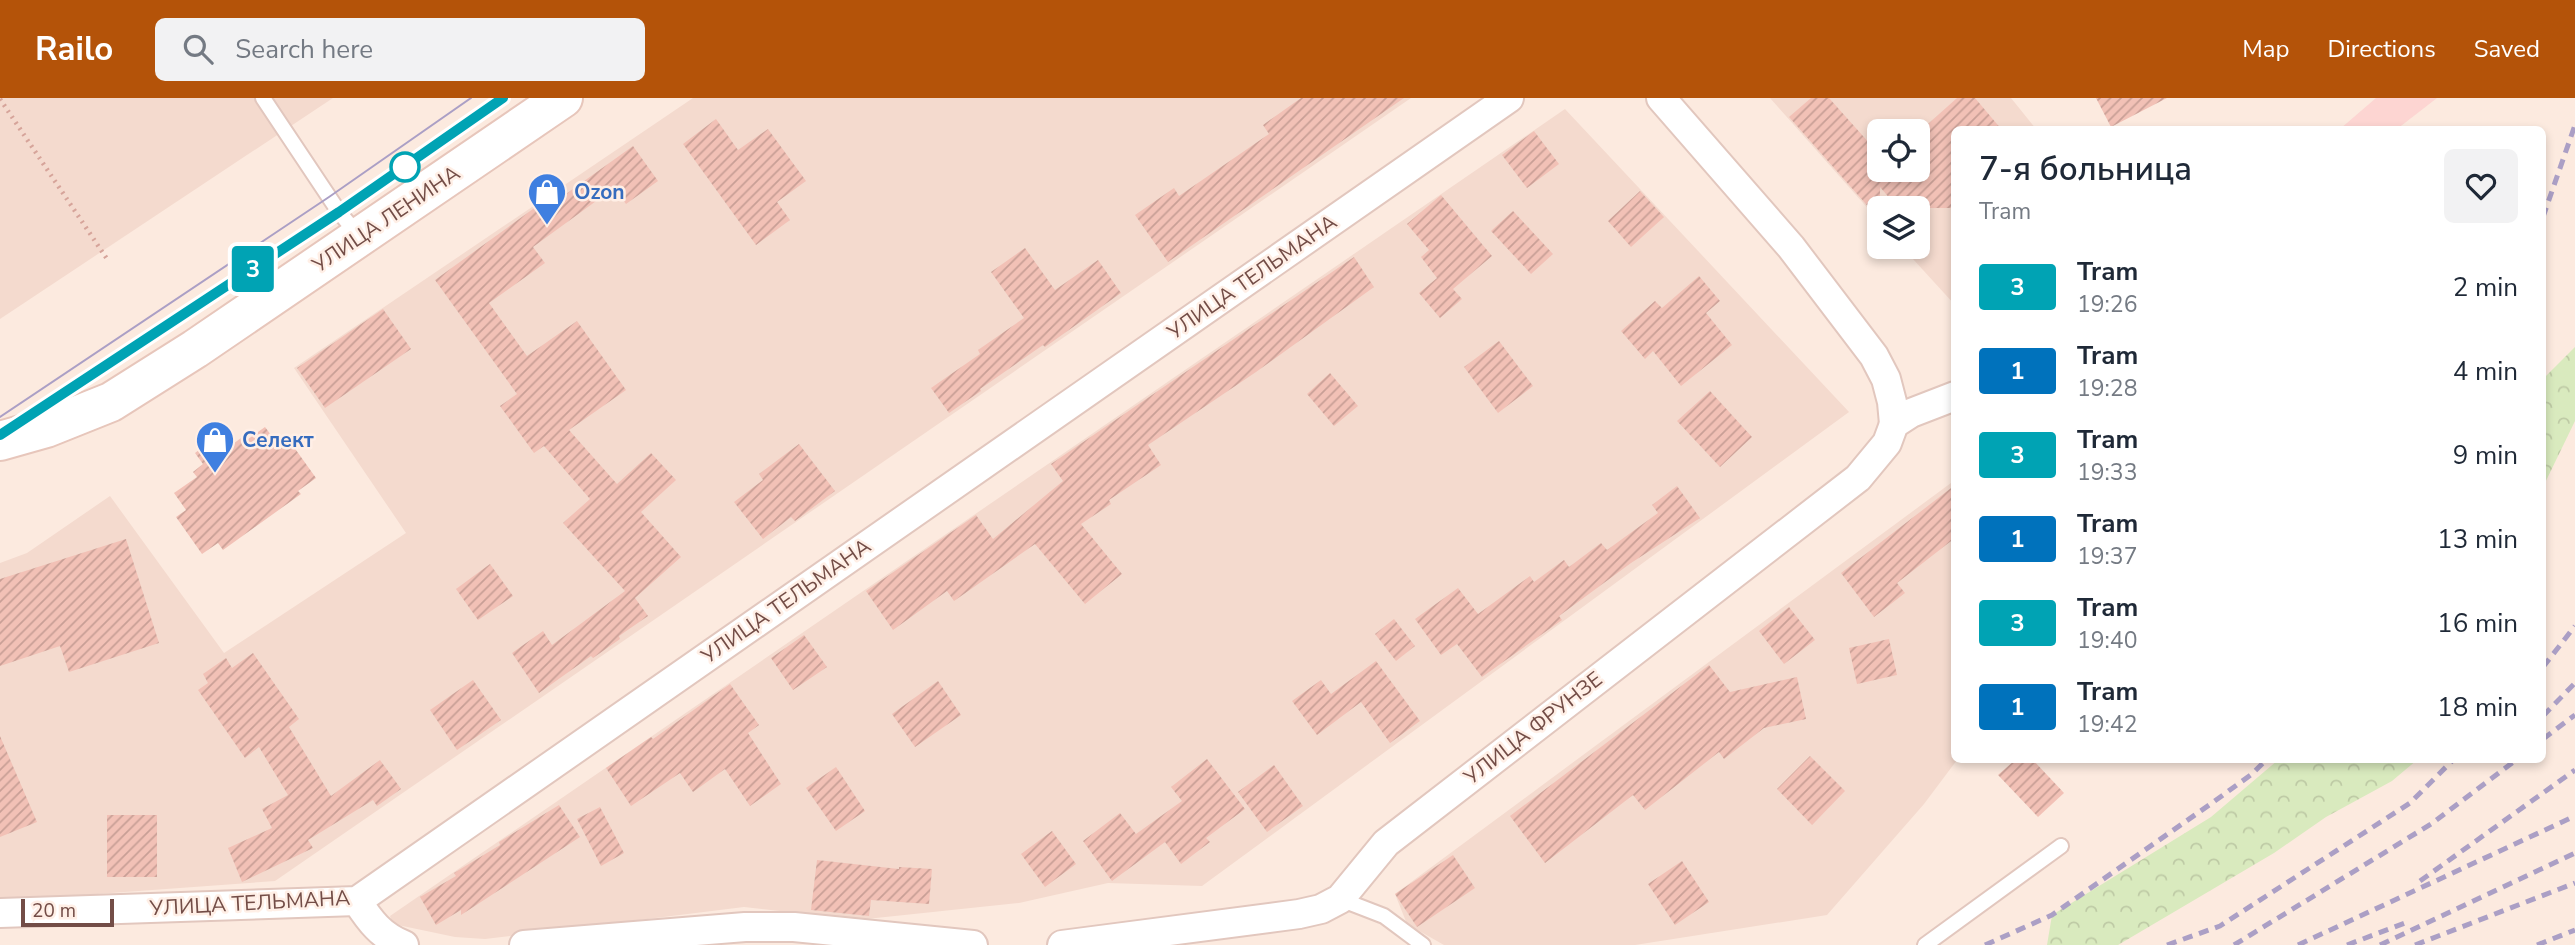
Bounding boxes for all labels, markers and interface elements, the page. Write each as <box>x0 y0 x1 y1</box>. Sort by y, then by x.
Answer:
search box <box>155 18 645 81</box>
text: Railo <box>35 27 113 72</box>
icon: search <box>179 30 217 68</box>
text: Search here <box>235 32 373 67</box>
text: Map <box>2242 33 2289 65</box>
text: Directions <box>2327 33 2436 65</box>
text: Saved <box>2474 33 2540 65</box>
map controls <box>1867 119 1930 259</box>
button: locate <box>1867 119 1930 182</box>
text: 7-я больница <box>1979 147 2192 192</box>
button: heart <box>2444 149 2518 223</box>
unlabelled marker <box>390 152 420 182</box>
street label: УЛИЦА ЛЕНИНА <box>306 159 465 279</box>
shop icon: Ozon <box>526 171 568 226</box>
place label: Ozon <box>574 178 625 206</box>
button: layers <box>1867 196 1930 259</box>
text: Tram <box>1979 196 2031 227</box>
street label: УЛИЦА ТЕЛЬМАНА <box>1161 208 1342 347</box>
line badge: 3 <box>230 246 276 292</box>
text: 3 <box>246 253 260 285</box>
text: Tram <box>2077 254 2138 289</box>
text: 2 min <box>2453 270 2518 305</box>
text: 3 <box>2010 271 2025 303</box>
text: 19:26 <box>2077 289 2137 320</box>
text: Tram <box>2077 338 2138 373</box>
text: 4 min <box>2453 354 2518 389</box>
text: 1 <box>2010 355 2025 387</box>
text: 19:28 <box>2077 373 2137 404</box>
shop icon: Селект <box>194 419 236 474</box>
text: Tram <box>2077 422 2138 457</box>
place label: Селект <box>242 426 314 454</box>
text: 9 min <box>2453 438 2518 473</box>
text: 3 <box>2010 439 2025 471</box>
text: 19:33 <box>2077 457 2137 488</box>
text: Tram <box>2077 506 2138 541</box>
text: 13 min <box>2437 522 2518 557</box>
text: 1 <box>2010 523 2025 555</box>
street label: УЛИЦА ТЕЛЬМАНА <box>695 532 876 671</box>
text: 19:37 <box>2077 541 2137 572</box>
text: Tram <box>2077 590 2138 625</box>
text: 16 min <box>2437 606 2518 641</box>
text: 3 <box>2010 607 2025 639</box>
text: 19:40 <box>2077 625 2137 656</box>
street label: УЛИЦА ФРУНЗЕ <box>1457 665 1608 791</box>
text: Tram <box>2077 674 2138 709</box>
text: 18 min <box>2437 690 2518 725</box>
text: 1 <box>2010 691 2025 723</box>
text: 19:42 <box>2077 709 2137 740</box>
street label: УЛИЦА ТЕЛЬМАНА <box>148 884 351 922</box>
scale bar <box>21 896 114 928</box>
text: 20 m <box>32 898 76 924</box>

